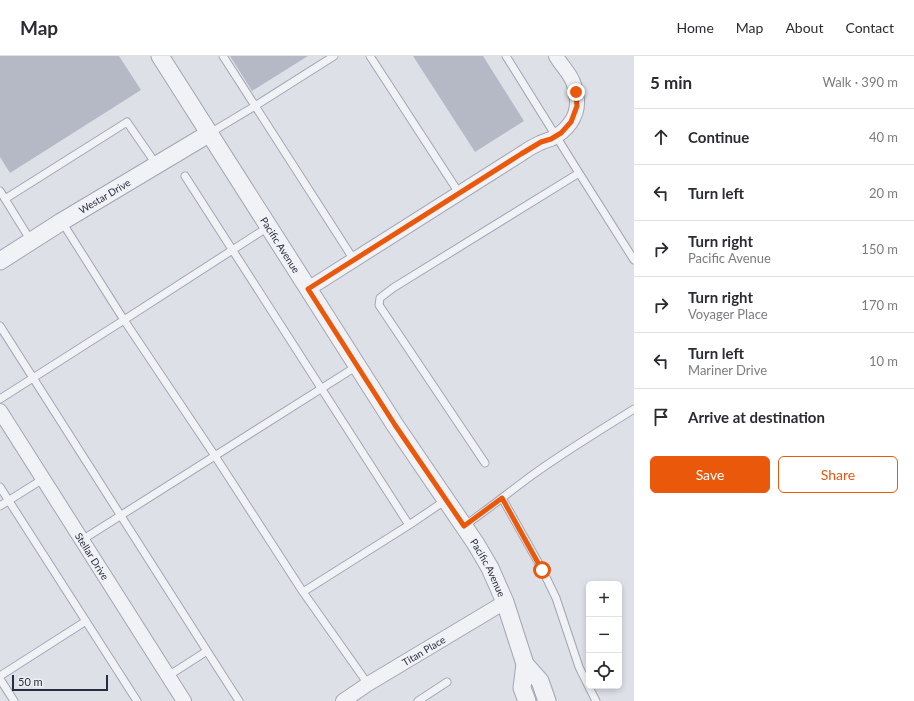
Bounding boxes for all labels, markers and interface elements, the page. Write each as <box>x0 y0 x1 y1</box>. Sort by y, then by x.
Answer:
text: Map <box>20 16 58 39</box>
text: Home <box>676 19 714 36</box>
text: Map <box>736 19 763 36</box>
text: About <box>785 19 823 36</box>
text: Contact <box>845 19 894 36</box>
text: 5 min <box>650 72 692 93</box>
text: Walk · 390 m <box>822 74 898 90</box>
route end <box>567 83 585 101</box>
icon: ahead <box>650 126 672 148</box>
text: Continue <box>688 128 749 146</box>
text: 40 m <box>869 129 898 145</box>
street label: Westar Drive <box>77 176 132 216</box>
icon: left <box>650 182 672 204</box>
text: Turn left <box>688 184 744 202</box>
text: 20 m <box>869 185 898 201</box>
street label: Pacific Avenue <box>258 215 303 275</box>
text: Turn right <box>688 232 753 250</box>
icon: right <box>650 238 672 260</box>
text: 150 m <box>861 241 898 257</box>
text: Pacific Avenue <box>688 250 771 266</box>
text: Turn right <box>688 288 753 306</box>
icon: right <box>650 294 672 316</box>
text: 170 m <box>861 297 898 313</box>
text: Voyager Place <box>688 306 768 322</box>
text: Turn left <box>688 344 744 362</box>
icon: left <box>650 350 672 372</box>
text: 10 m <box>869 353 898 369</box>
text: Mariner Drive <box>688 362 767 378</box>
icon: arrive <box>650 406 672 428</box>
text: Arrive at destination <box>688 408 825 426</box>
button: Save <box>650 456 770 493</box>
button: Share <box>778 456 898 493</box>
street label: Stellar Drive <box>73 530 112 582</box>
street label: Pacific Avenue <box>468 536 508 599</box>
route start <box>533 561 551 579</box>
map controls <box>586 581 622 689</box>
button: + <box>586 581 622 617</box>
button: − <box>586 617 622 653</box>
street label: Titan Place <box>400 633 447 668</box>
button: locate <box>586 653 622 689</box>
scale bar <box>12 673 108 692</box>
text: 50 m <box>18 675 43 688</box>

